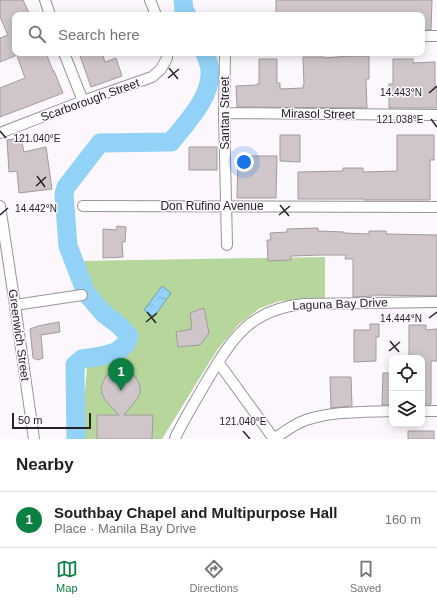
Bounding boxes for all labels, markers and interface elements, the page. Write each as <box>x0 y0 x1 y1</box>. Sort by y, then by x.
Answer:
search box <box>12 12 425 56</box>
icon: search <box>26 23 48 45</box>
text: Search here <box>58 26 140 43</box>
street label: Scarborough Street <box>39 75 142 124</box>
street label: Santan Street <box>218 76 232 150</box>
text: 14.443°N <box>380 87 422 98</box>
street label: Mirasol Street <box>281 106 356 122</box>
text: 121.038°E <box>377 114 424 125</box>
text: 121.040°E <box>14 133 61 144</box>
your location <box>234 152 254 172</box>
street label: Don Rufino Avenue <box>160 199 264 213</box>
text: 14.442°N <box>15 203 57 214</box>
street label: Greenwich Street <box>6 288 32 383</box>
street label: Laguna Bay Drive <box>292 295 388 313</box>
text: 14.444°N <box>380 313 422 324</box>
map controls <box>389 355 425 427</box>
button: locate <box>389 355 425 391</box>
pin: 1 <box>108 358 134 391</box>
button: layers <box>389 391 425 427</box>
scale bar <box>12 411 91 430</box>
text: 50 m <box>18 414 42 426</box>
text: 121.040°E <box>220 416 267 427</box>
text: Nearby <box>16 455 74 474</box>
text: Southbay Chapel and Multipurpose Hall <box>54 504 337 521</box>
text: 1 <box>25 512 33 527</box>
text: 160 m <box>385 512 421 527</box>
text: Place · Manila Bay Drive <box>54 521 196 536</box>
tab: Map <box>56 558 78 594</box>
tab: Directions <box>189 558 238 594</box>
tab: Saved <box>350 558 381 594</box>

